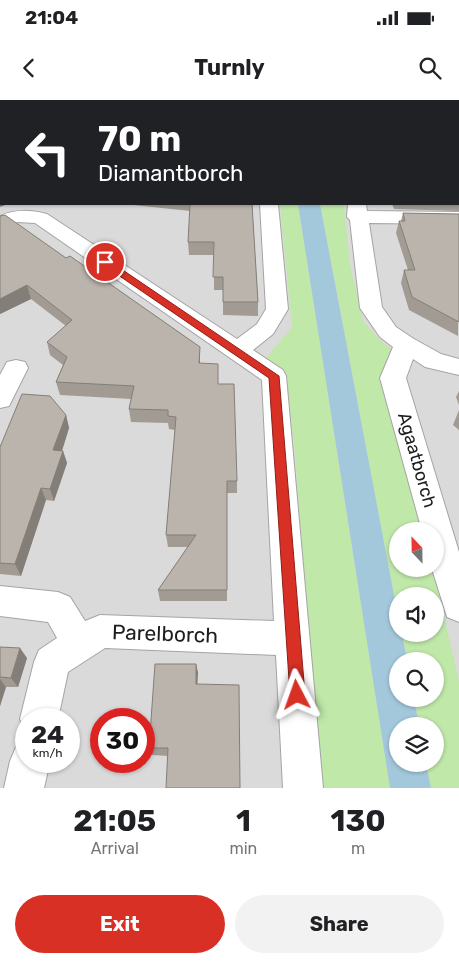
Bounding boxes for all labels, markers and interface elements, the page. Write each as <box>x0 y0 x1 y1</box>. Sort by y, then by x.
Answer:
text: 21:04 <box>25 6 78 29</box>
icon: back <box>15 54 43 82</box>
text: Turnly <box>194 54 265 81</box>
icon: search <box>416 54 444 82</box>
text: 70 m <box>98 118 181 160</box>
icon: left <box>15 120 80 185</box>
text: Diamantborch <box>98 160 244 187</box>
pin <box>84 241 126 283</box>
icon: arrive <box>91 248 119 276</box>
street label: Agaatborch <box>393 410 441 510</box>
north arrow <box>389 522 444 578</box>
map controls <box>389 522 444 772</box>
button: sound <box>389 587 444 642</box>
street label: Parelborch <box>112 619 219 648</box>
button: search <box>389 652 444 707</box>
position arrow <box>270 668 322 720</box>
speed limit sign: 30 <box>90 708 155 773</box>
button: layers <box>389 717 444 772</box>
text: 24 <box>31 720 64 749</box>
text: km/h <box>33 746 62 760</box>
text: 21:05 <box>73 803 156 839</box>
text: 1 <box>236 803 251 839</box>
text: 130 <box>331 803 386 839</box>
text: Arrival <box>91 839 139 858</box>
text: min <box>230 839 257 858</box>
text: m <box>351 839 365 858</box>
button: Exit <box>15 895 225 953</box>
button: Share <box>235 895 444 953</box>

